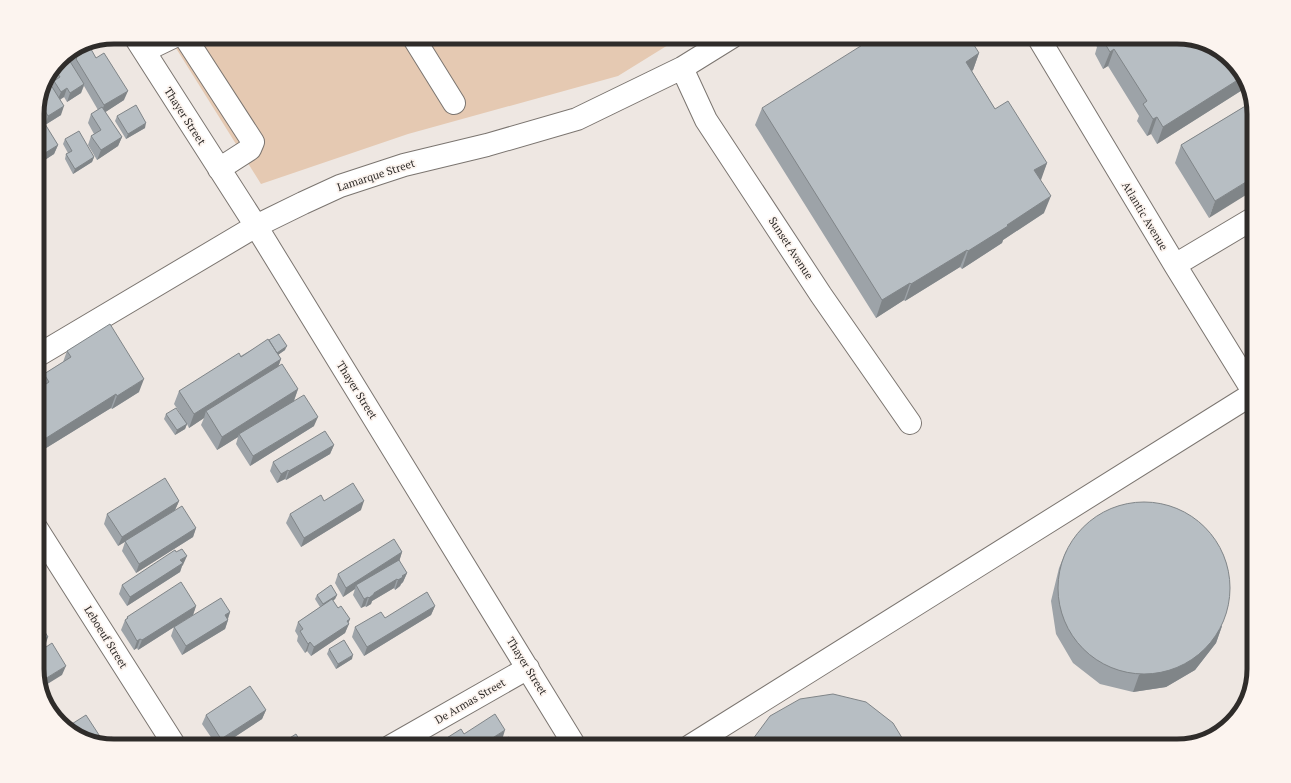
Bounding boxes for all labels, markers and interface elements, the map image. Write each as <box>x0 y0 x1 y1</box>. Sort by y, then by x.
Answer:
street label: Thayer Street <box>161 85 209 147</box>
street label: Lamarque Street <box>335 156 417 194</box>
street label: Atlantic Avenue <box>1119 179 1171 253</box>
street label: Sunset Avenue <box>766 214 817 282</box>
street label: Thayer Street <box>334 358 380 422</box>
street label: Leboeuf Street <box>81 603 131 671</box>
street label: Thayer Street <box>504 634 550 698</box>
street label: De Armas Street <box>432 675 508 727</box>

